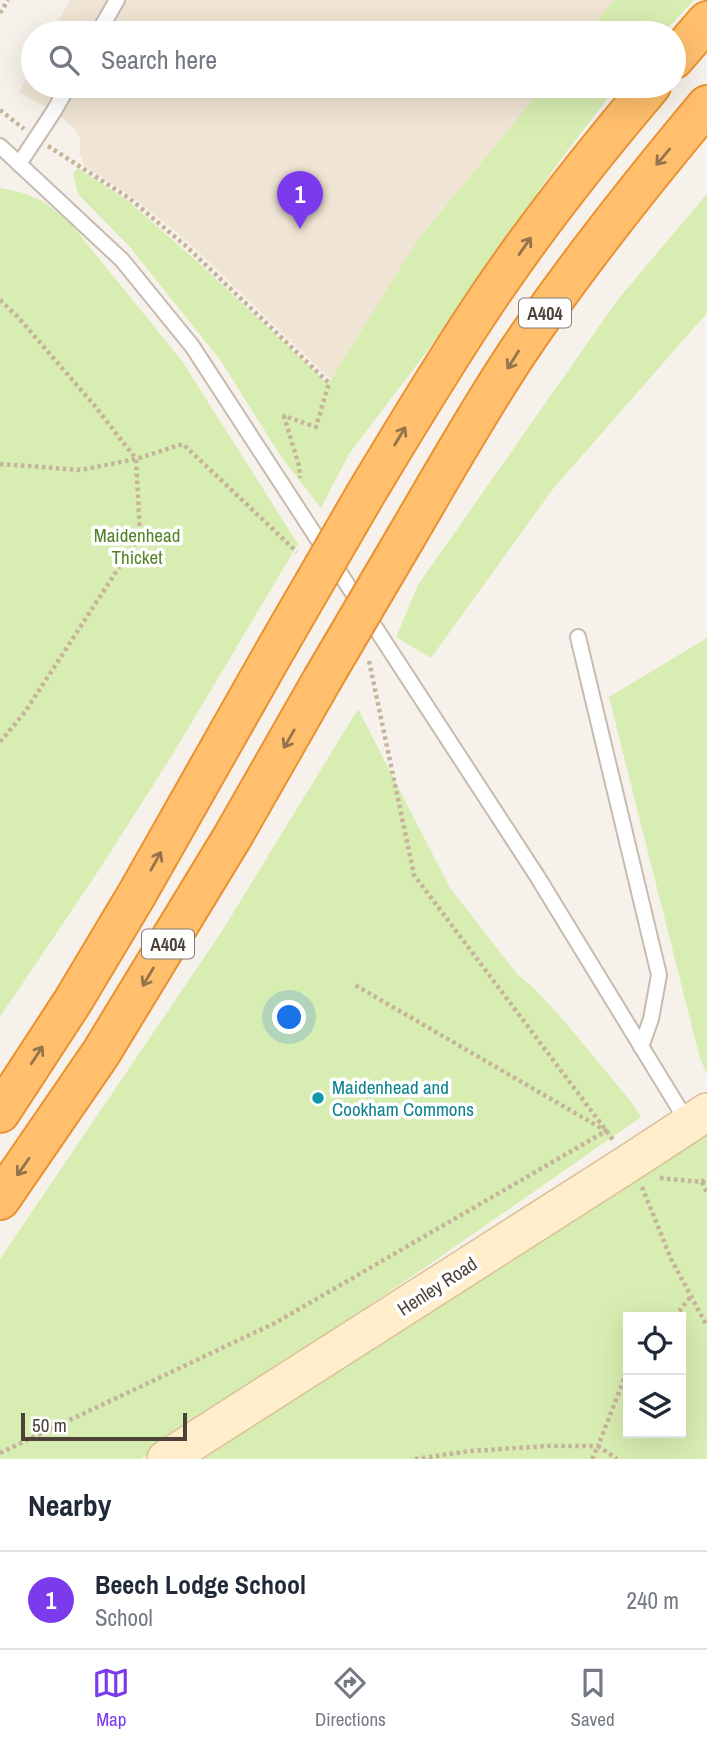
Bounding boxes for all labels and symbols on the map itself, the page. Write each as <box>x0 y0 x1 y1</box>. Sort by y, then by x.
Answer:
one-way arrow <box>655 148 671 166</box>
pin: 1 <box>277 171 323 229</box>
one-way arrow <box>518 237 532 256</box>
road number: A404 <box>519 298 571 328</box>
one-way arrow <box>506 349 520 369</box>
one-way arrow <box>394 427 408 447</box>
park label: Maidenhead Thicket <box>94 522 180 570</box>
one-way arrow <box>281 729 295 749</box>
one-way arrow <box>149 852 163 872</box>
road number: A404 <box>142 930 194 959</box>
one-way arrow <box>140 966 154 986</box>
your location <box>272 1000 306 1034</box>
one-way arrow <box>31 1046 45 1066</box>
place label: Maidenhead and Cookham Commons <box>332 1074 474 1122</box>
marker: Maidenhead and Cookham Commons <box>310 1090 326 1106</box>
one-way arrow <box>16 1157 30 1176</box>
street label: Henley Road <box>392 1251 482 1321</box>
scale bar <box>21 1410 187 1442</box>

